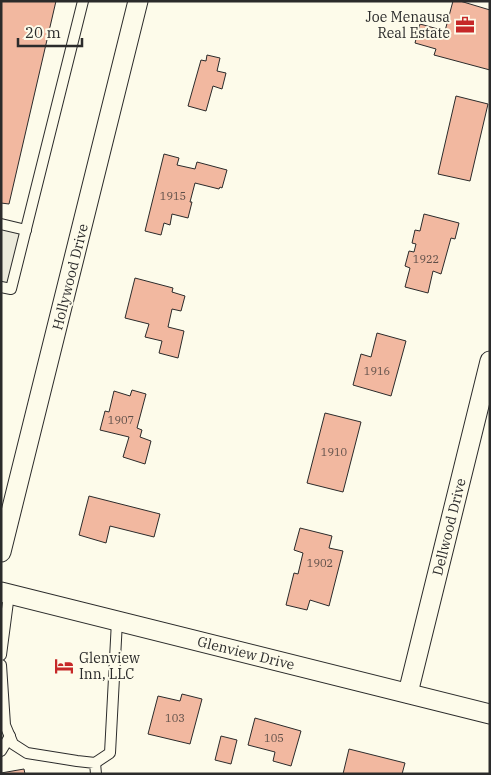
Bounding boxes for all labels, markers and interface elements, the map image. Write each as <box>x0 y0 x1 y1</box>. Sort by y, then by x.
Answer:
place label: Joe Menausa Real Estate <box>366 8 450 42</box>
office icon: Joe Menausa Real Estate <box>454 14 476 36</box>
scale bar <box>18 15 81 47</box>
text: 20 m <box>25 23 61 42</box>
house number: 1915 <box>160 189 186 203</box>
street label: Hollywood Drive <box>48 222 92 332</box>
house number: 1922 <box>413 252 439 266</box>
house number: 1916 <box>364 364 390 378</box>
house number: 1907 <box>108 413 134 427</box>
house number: 1910 <box>321 445 348 459</box>
street label: Dellwood Drive <box>428 476 470 578</box>
house number: 1902 <box>307 556 333 570</box>
street label: Glenview Drive <box>196 632 296 674</box>
place label: Glenview Inn, LLC <box>79 649 140 683</box>
hotel icon: Glenview Inn, LLC <box>53 655 75 677</box>
house number: 103 <box>165 711 185 725</box>
house number: 105 <box>264 731 284 745</box>

